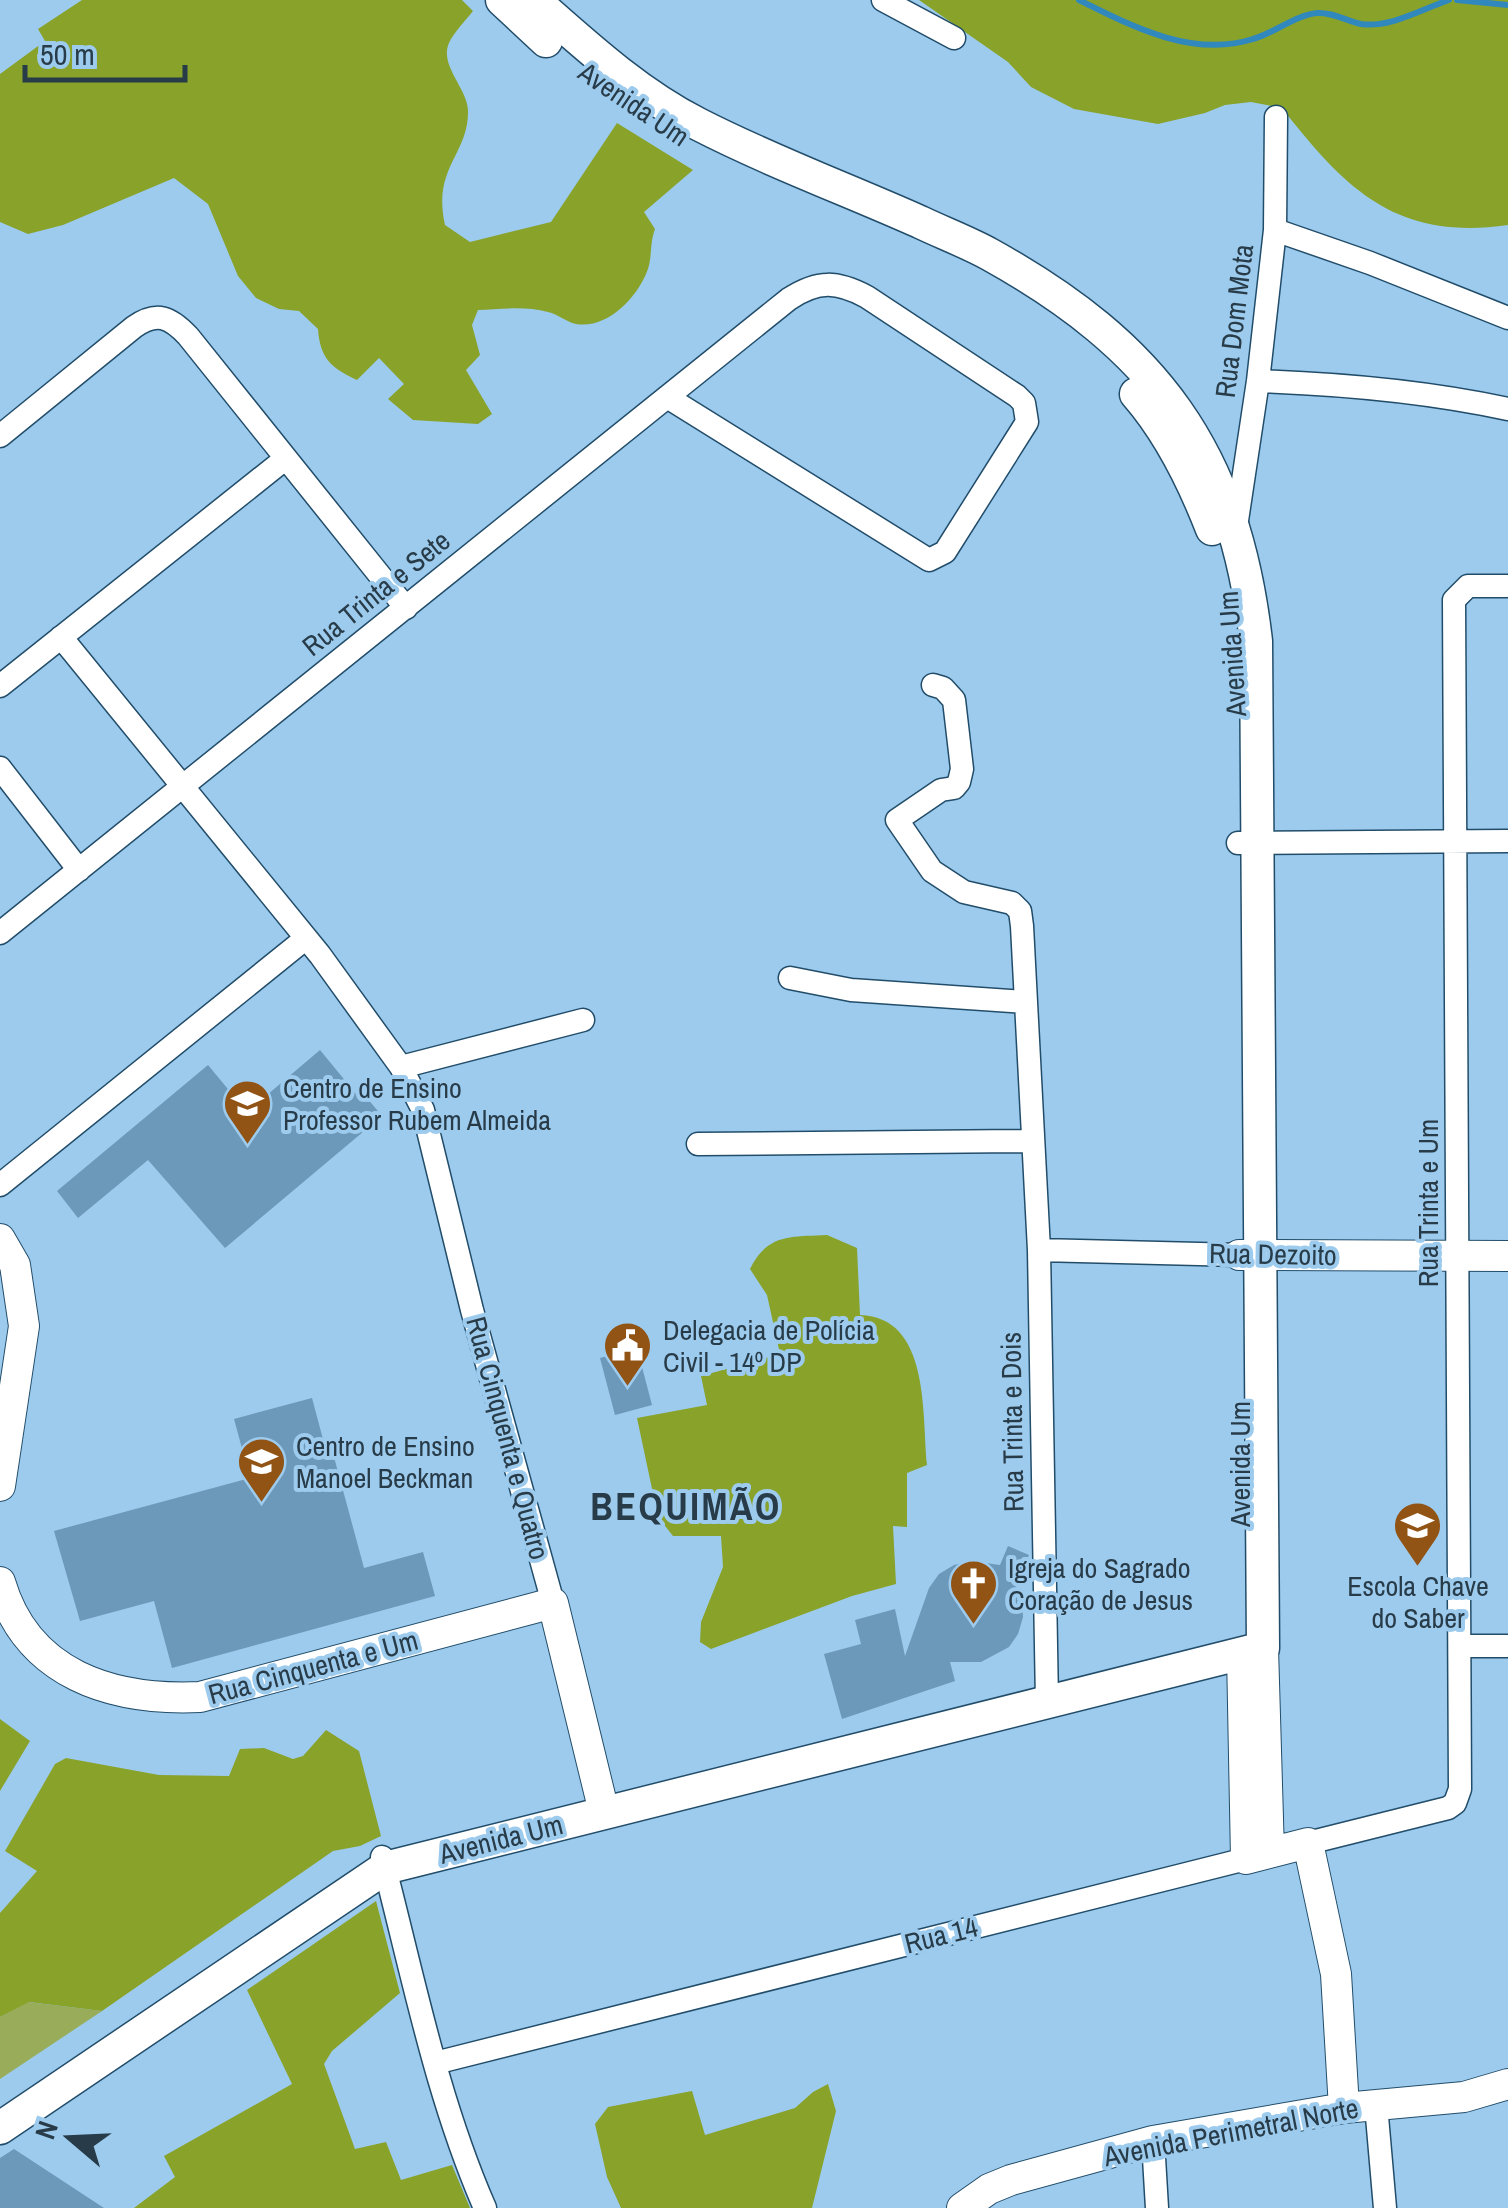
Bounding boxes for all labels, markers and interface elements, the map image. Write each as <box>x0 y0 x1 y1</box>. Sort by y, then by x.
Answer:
scale bar <box>25 20 185 82</box>
text: 50 m <box>40 34 95 74</box>
street label: Avenida Um <box>570 52 697 155</box>
street label: Rua Dom Mota <box>1206 242 1262 400</box>
street label: Rua Trinta e Sete <box>294 522 458 664</box>
street label: Avenida Um <box>1209 590 1255 719</box>
place label: Centro de Ensino Professor Rubem Almeida <box>283 1069 551 1139</box>
school or university icon: Centro de Ensino Professor Rubem Almeida <box>222 1078 274 1146</box>
street label: Rua Trinta e Um <box>1409 1119 1447 1287</box>
street label: Rua Dezoito <box>1209 1234 1337 1274</box>
place label: Delegacia de Polícia Civil - 14º DP <box>663 1311 875 1381</box>
street label: Rua Cinquenta e Quatro <box>457 1312 559 1564</box>
public building icon: Delegacia de Polícia Civil - 14º DP <box>602 1320 654 1388</box>
street label: Rua Trinta e Dois <box>991 1332 1033 1512</box>
street label: Avenida Um <box>1221 1401 1259 1528</box>
place label: Centro de Ensino Manoel Beckman <box>296 1427 475 1497</box>
school or university icon: Centro de Ensino Manoel Beckman <box>235 1436 287 1504</box>
district label: BEQUIMÃO <box>590 1481 782 1532</box>
school or university icon: Escola Chave do Saber <box>1392 1500 1444 1568</box>
place label: Igreja do Sagrado Coração de Jesus <box>1008 1549 1193 1619</box>
church icon: Igreja do Sagrado Coração de Jesus <box>947 1558 999 1626</box>
place label: Escola Chave do Saber <box>1347 1567 1489 1637</box>
street label: Rua Cinquenta e Um <box>204 1621 422 1713</box>
street label: Avenida Um <box>434 1805 567 1873</box>
street label: Rua 14 <box>900 1908 982 1962</box>
north arrow <box>20 2088 120 2188</box>
street label: Avenida Perimetral Norte <box>1099 2089 1362 2176</box>
text: N <box>26 2116 67 2144</box>

